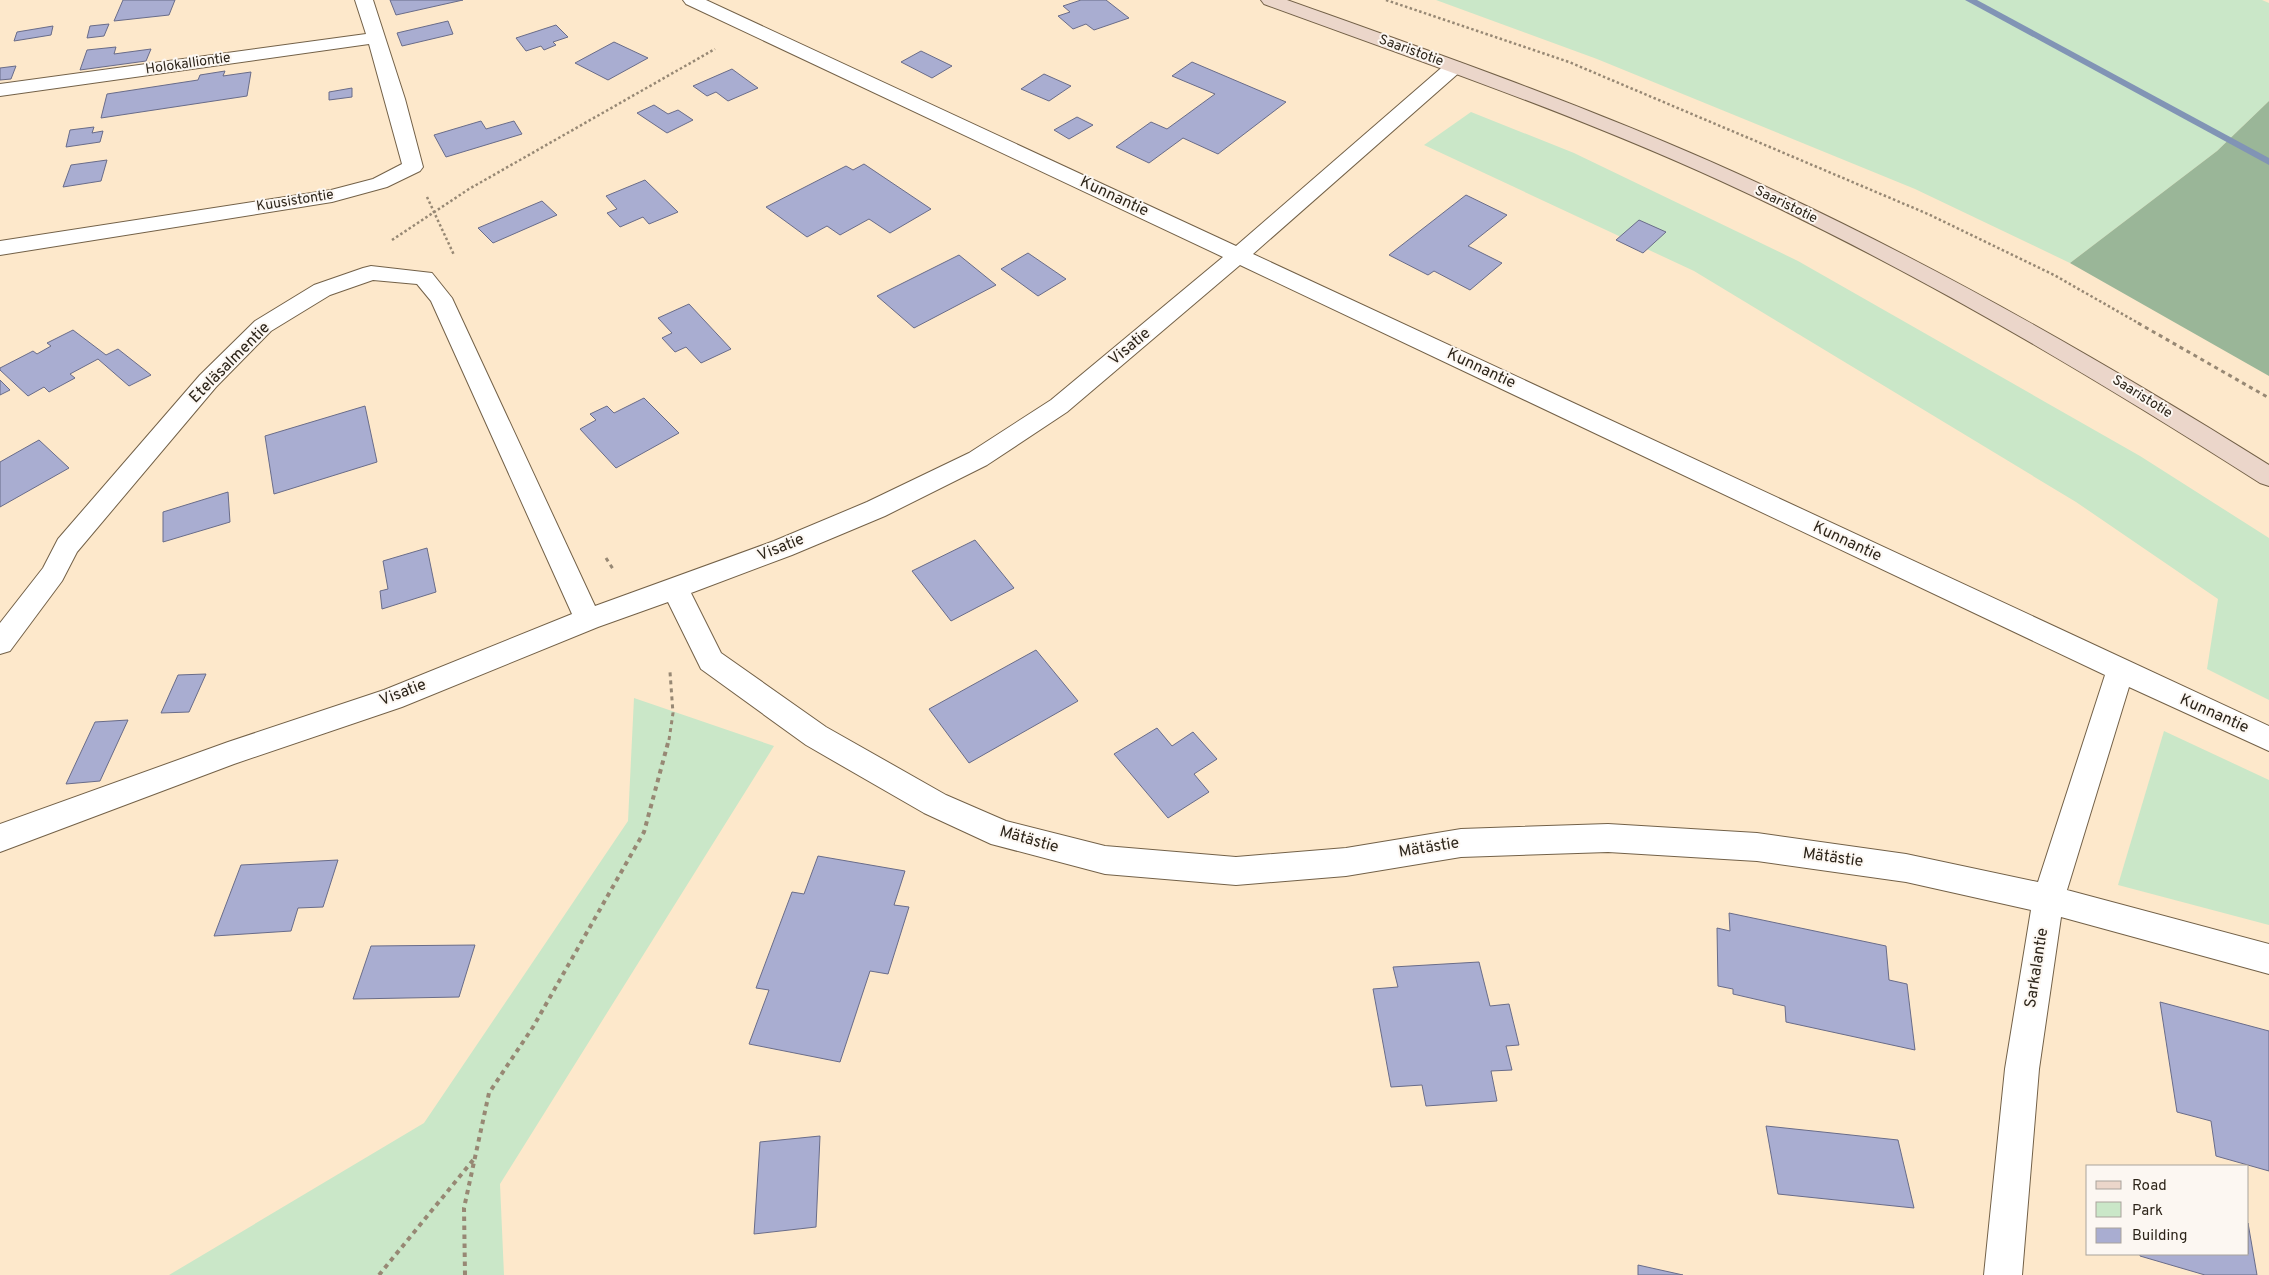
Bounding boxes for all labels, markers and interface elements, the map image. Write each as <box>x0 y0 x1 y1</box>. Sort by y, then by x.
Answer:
street label: Saaristotie <box>1376 31 1446 71</box>
street label: Holokalliontie <box>144 50 232 78</box>
street label: Kunnantie <box>1076 172 1152 222</box>
street label: Saaristotie <box>1752 183 1820 227</box>
street label: Kuusistontie <box>255 186 335 216</box>
street label: Eteläsalmentie <box>185 318 275 408</box>
street label: Visatie <box>1105 324 1155 370</box>
street label: Kunnantie <box>1443 344 1519 394</box>
street label: Saaristotie <box>2109 372 2175 422</box>
street label: Kunnantie <box>1809 517 1885 567</box>
street label: Visatie <box>755 530 807 566</box>
street label: Visatie <box>377 675 429 711</box>
street label: Kunnantie <box>2176 690 2252 738</box>
street label: Mätästie <box>997 822 1061 858</box>
street label: Mätästie <box>1397 833 1461 863</box>
street label: Mätästie <box>1801 844 1865 872</box>
street label: Sarkalantie <box>2021 927 2053 1009</box>
legend <box>2086 1165 2249 1255</box>
text: Road <box>2132 1177 2167 1196</box>
text: Park <box>2132 1202 2163 1221</box>
text: Building <box>2132 1227 2187 1246</box>

